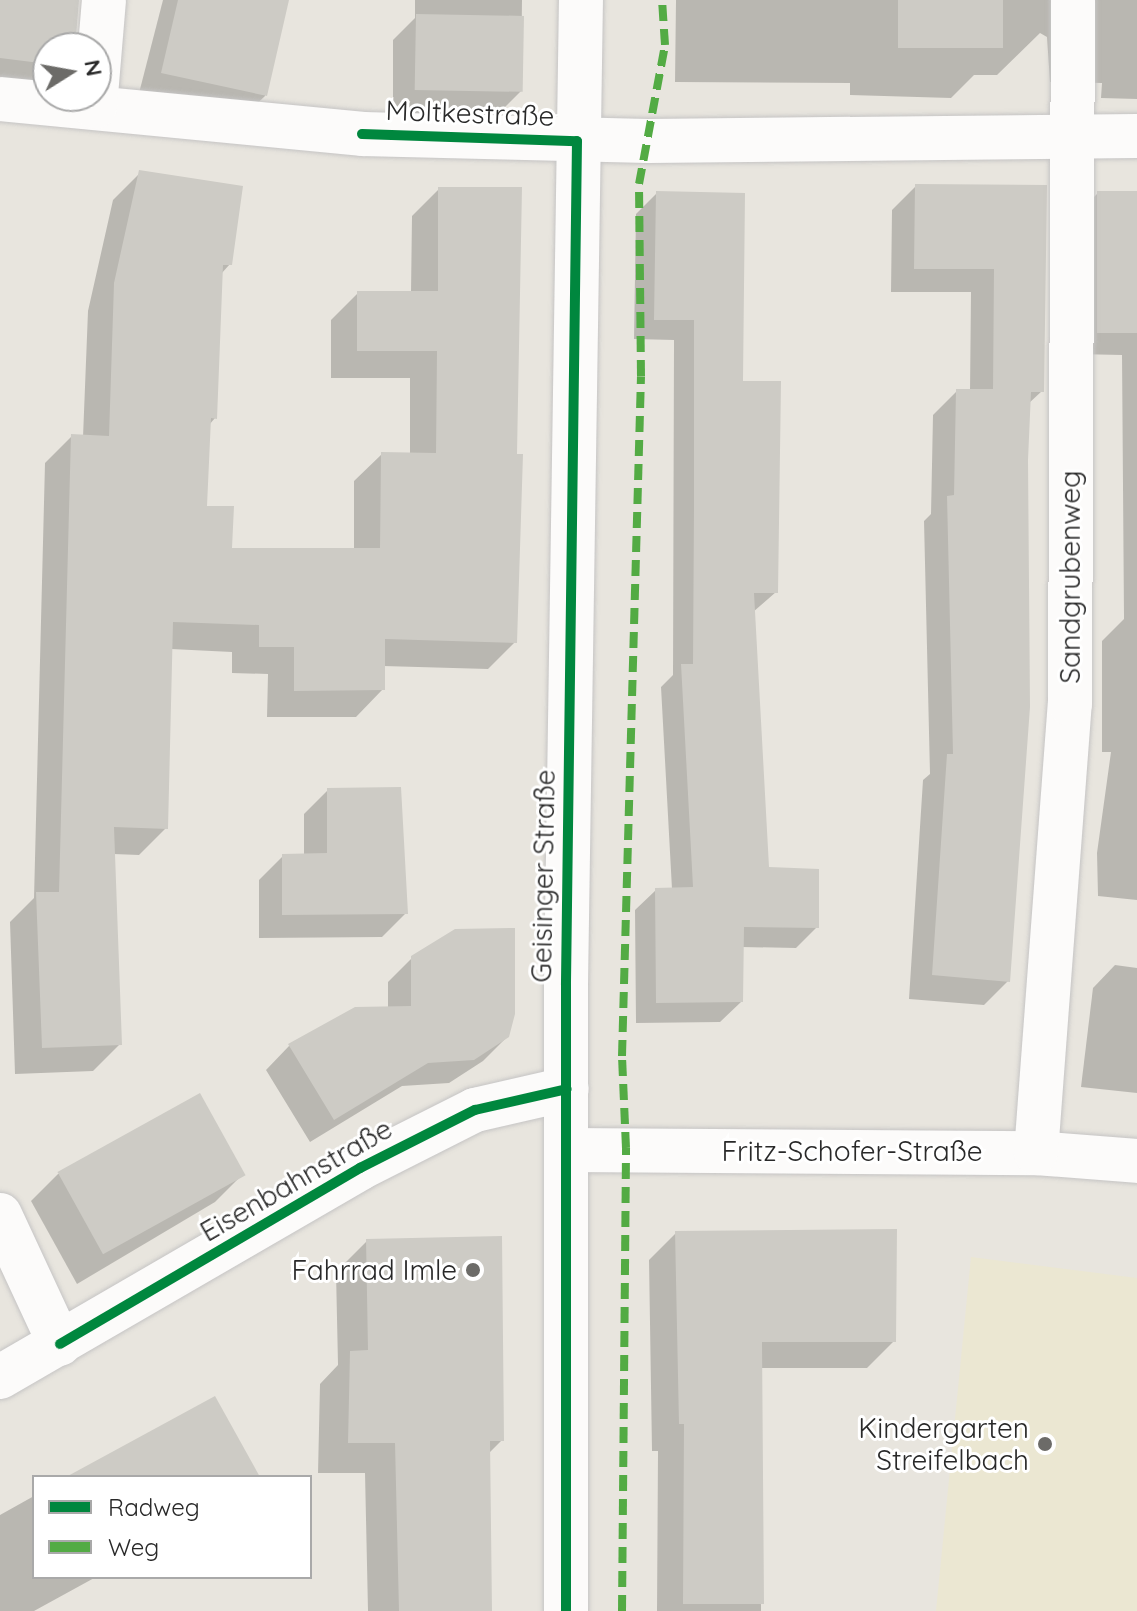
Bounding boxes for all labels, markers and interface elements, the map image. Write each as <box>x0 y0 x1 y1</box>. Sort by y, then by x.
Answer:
north arrow <box>32 32 112 112</box>
text: N <box>78 57 109 78</box>
street label: Moltkestraße <box>385 93 555 133</box>
street label: Sandgrubenweg <box>1053 470 1087 684</box>
street label: Geisinger Straße <box>524 769 562 983</box>
street label: Eisenbahnstraße <box>194 1111 398 1249</box>
street label: Fritz-Schofer-Straße <box>721 1134 983 1168</box>
place label: Fahrrad Imle <box>292 1253 457 1287</box>
marker: Fahrrad Imle <box>464 1261 482 1279</box>
place label: Kindergarten Streifelbach <box>858 1411 1029 1477</box>
marker: Kindergarten Streifelbach <box>1036 1435 1054 1453</box>
legend <box>32 1475 312 1579</box>
text: Radweg <box>108 1492 200 1522</box>
text: Weg <box>108 1532 159 1562</box>

